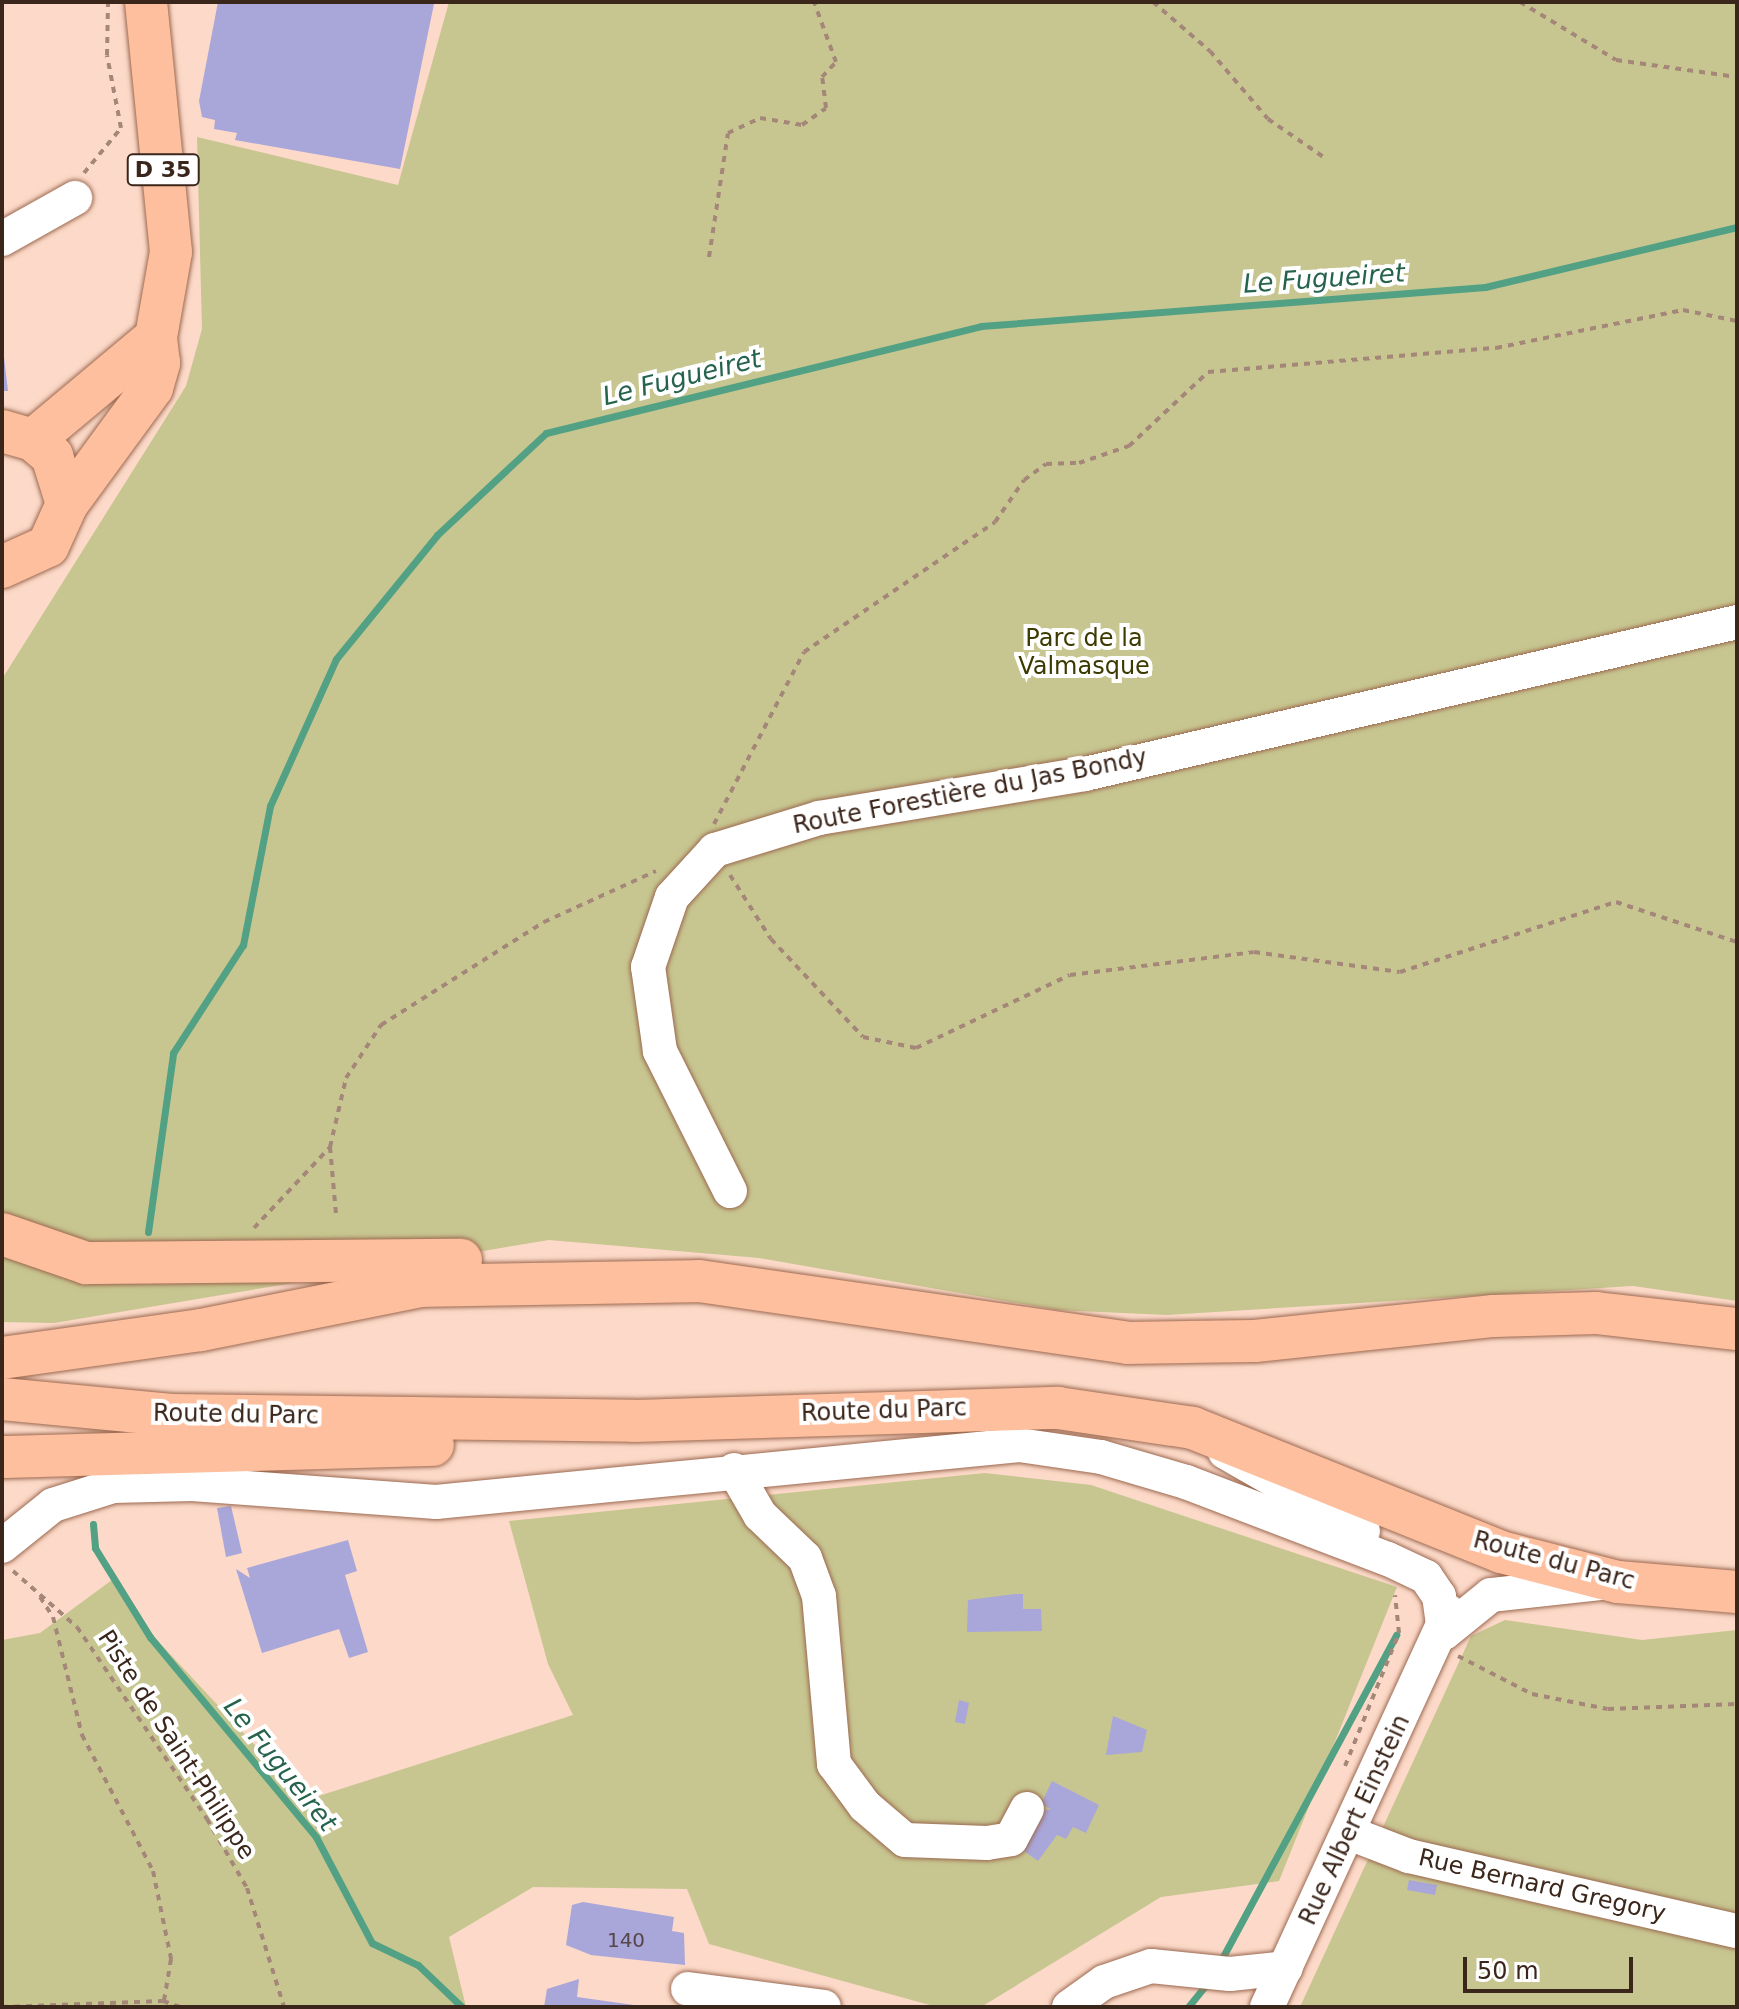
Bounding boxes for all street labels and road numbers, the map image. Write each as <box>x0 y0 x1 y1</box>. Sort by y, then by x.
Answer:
road number: D 35 <box>125 152 201 188</box>
street label: Route Forestière du Jas Bondy <box>791 744 1149 840</box>
street label: Route du Parc <box>801 1394 967 1428</box>
street label: Route du Parc <box>153 1399 319 1431</box>
street label: Route du Parc <box>1470 1526 1638 1596</box>
street label: Piste de Saint-Philippe <box>91 1625 261 1865</box>
street label: Rue Albert Einstein <box>1294 1710 1416 1930</box>
street label: Rue Bernard Gregory <box>1416 1844 1668 1928</box>

